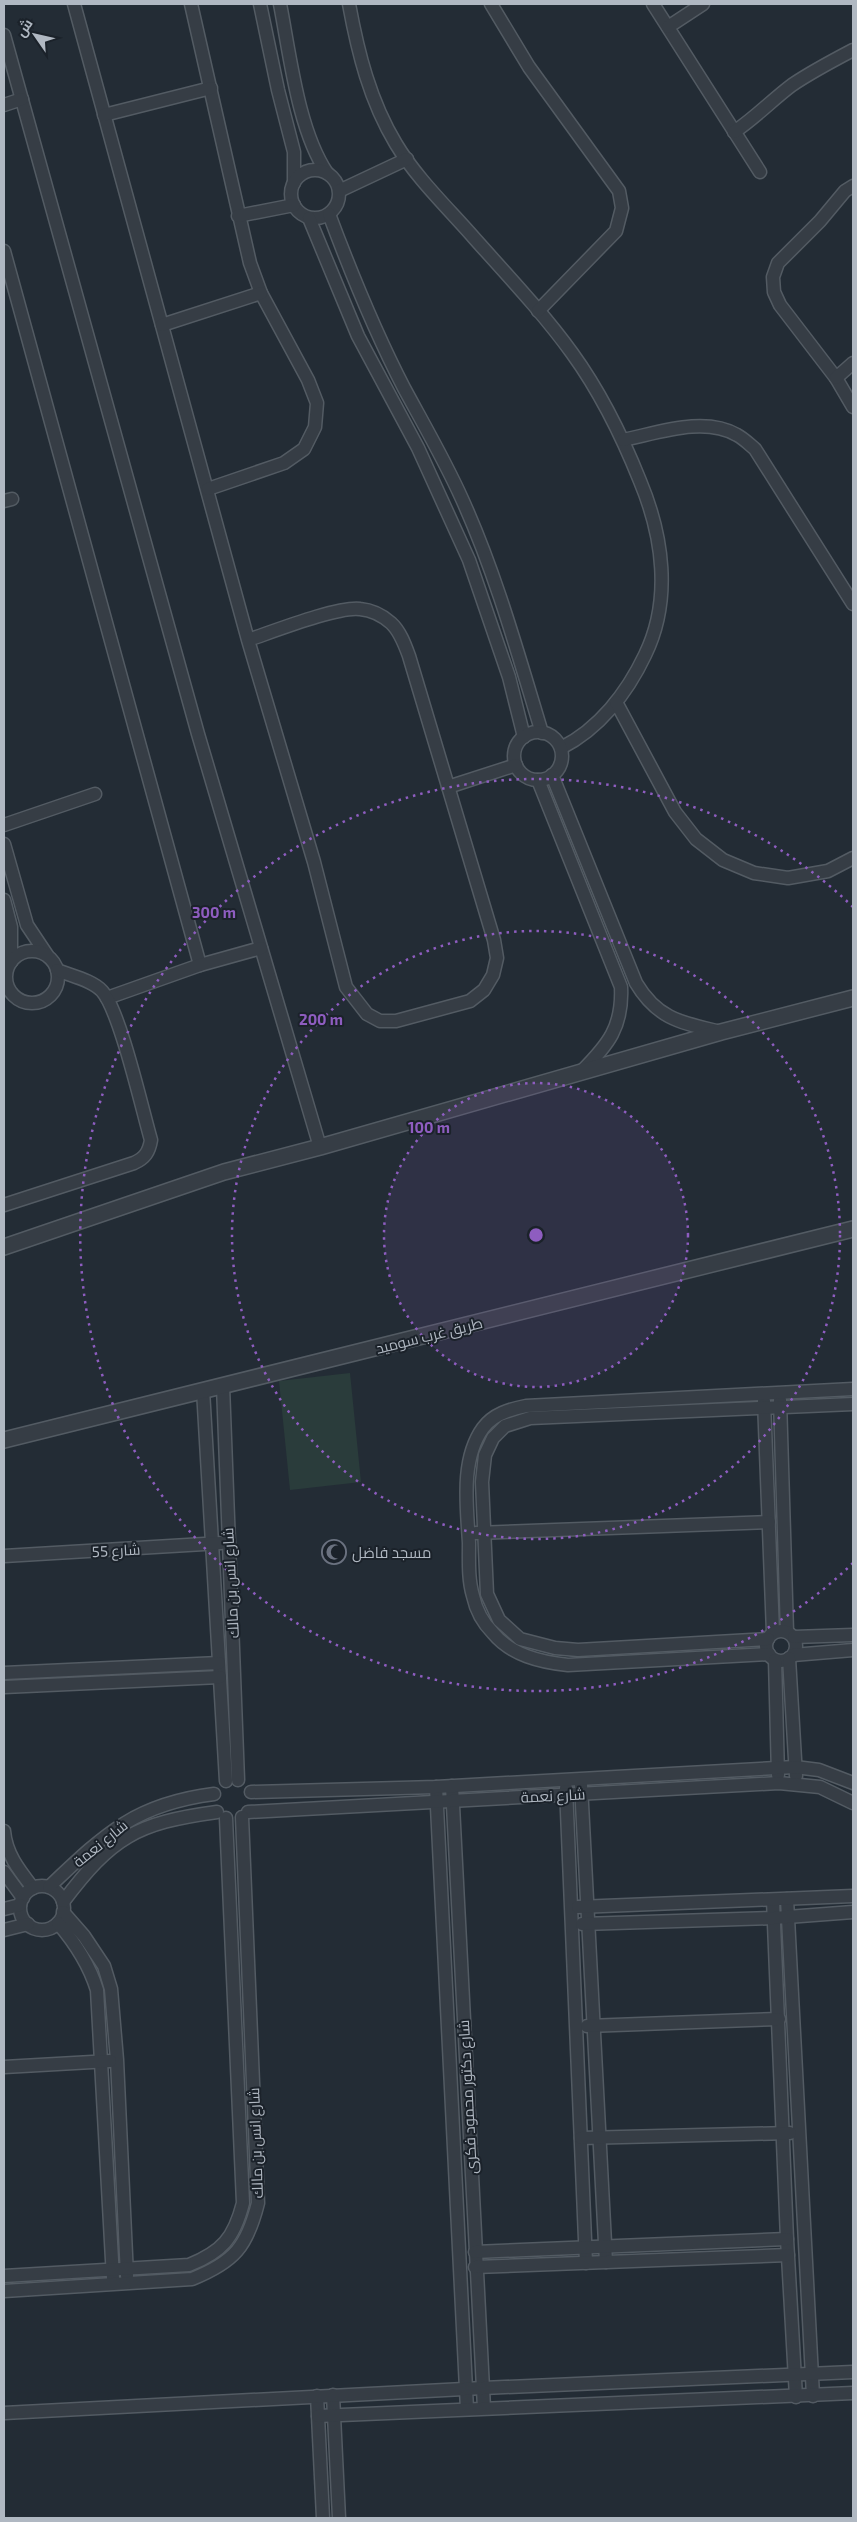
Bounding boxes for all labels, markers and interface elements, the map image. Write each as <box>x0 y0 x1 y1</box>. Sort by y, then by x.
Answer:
north arrow <box>10 10 60 60</box>
text: ش <box>12 15 37 40</box>
text: 300 m <box>192 903 236 921</box>
text: 200 m <box>299 1010 343 1028</box>
text: 100 m <box>408 1118 450 1136</box>
centre of rings <box>527 1226 545 1244</box>
street label: طريق غرب سوميد <box>374 1313 485 1359</box>
street label: شارع انس بن مالك <box>218 1527 245 1639</box>
mosque icon: مسجد فاضل <box>321 1539 347 1565</box>
street label: شارع 55 <box>91 1540 141 1563</box>
place label: مسجد فاضل <box>352 1543 431 1563</box>
street label: شارع نعمة <box>520 1784 586 1809</box>
street label: شارع نعمة <box>69 1816 133 1873</box>
street label: شارع دكتور محمود فكرى <box>454 2019 483 2175</box>
street label: شارع انس بن مالك <box>244 2087 269 2199</box>

